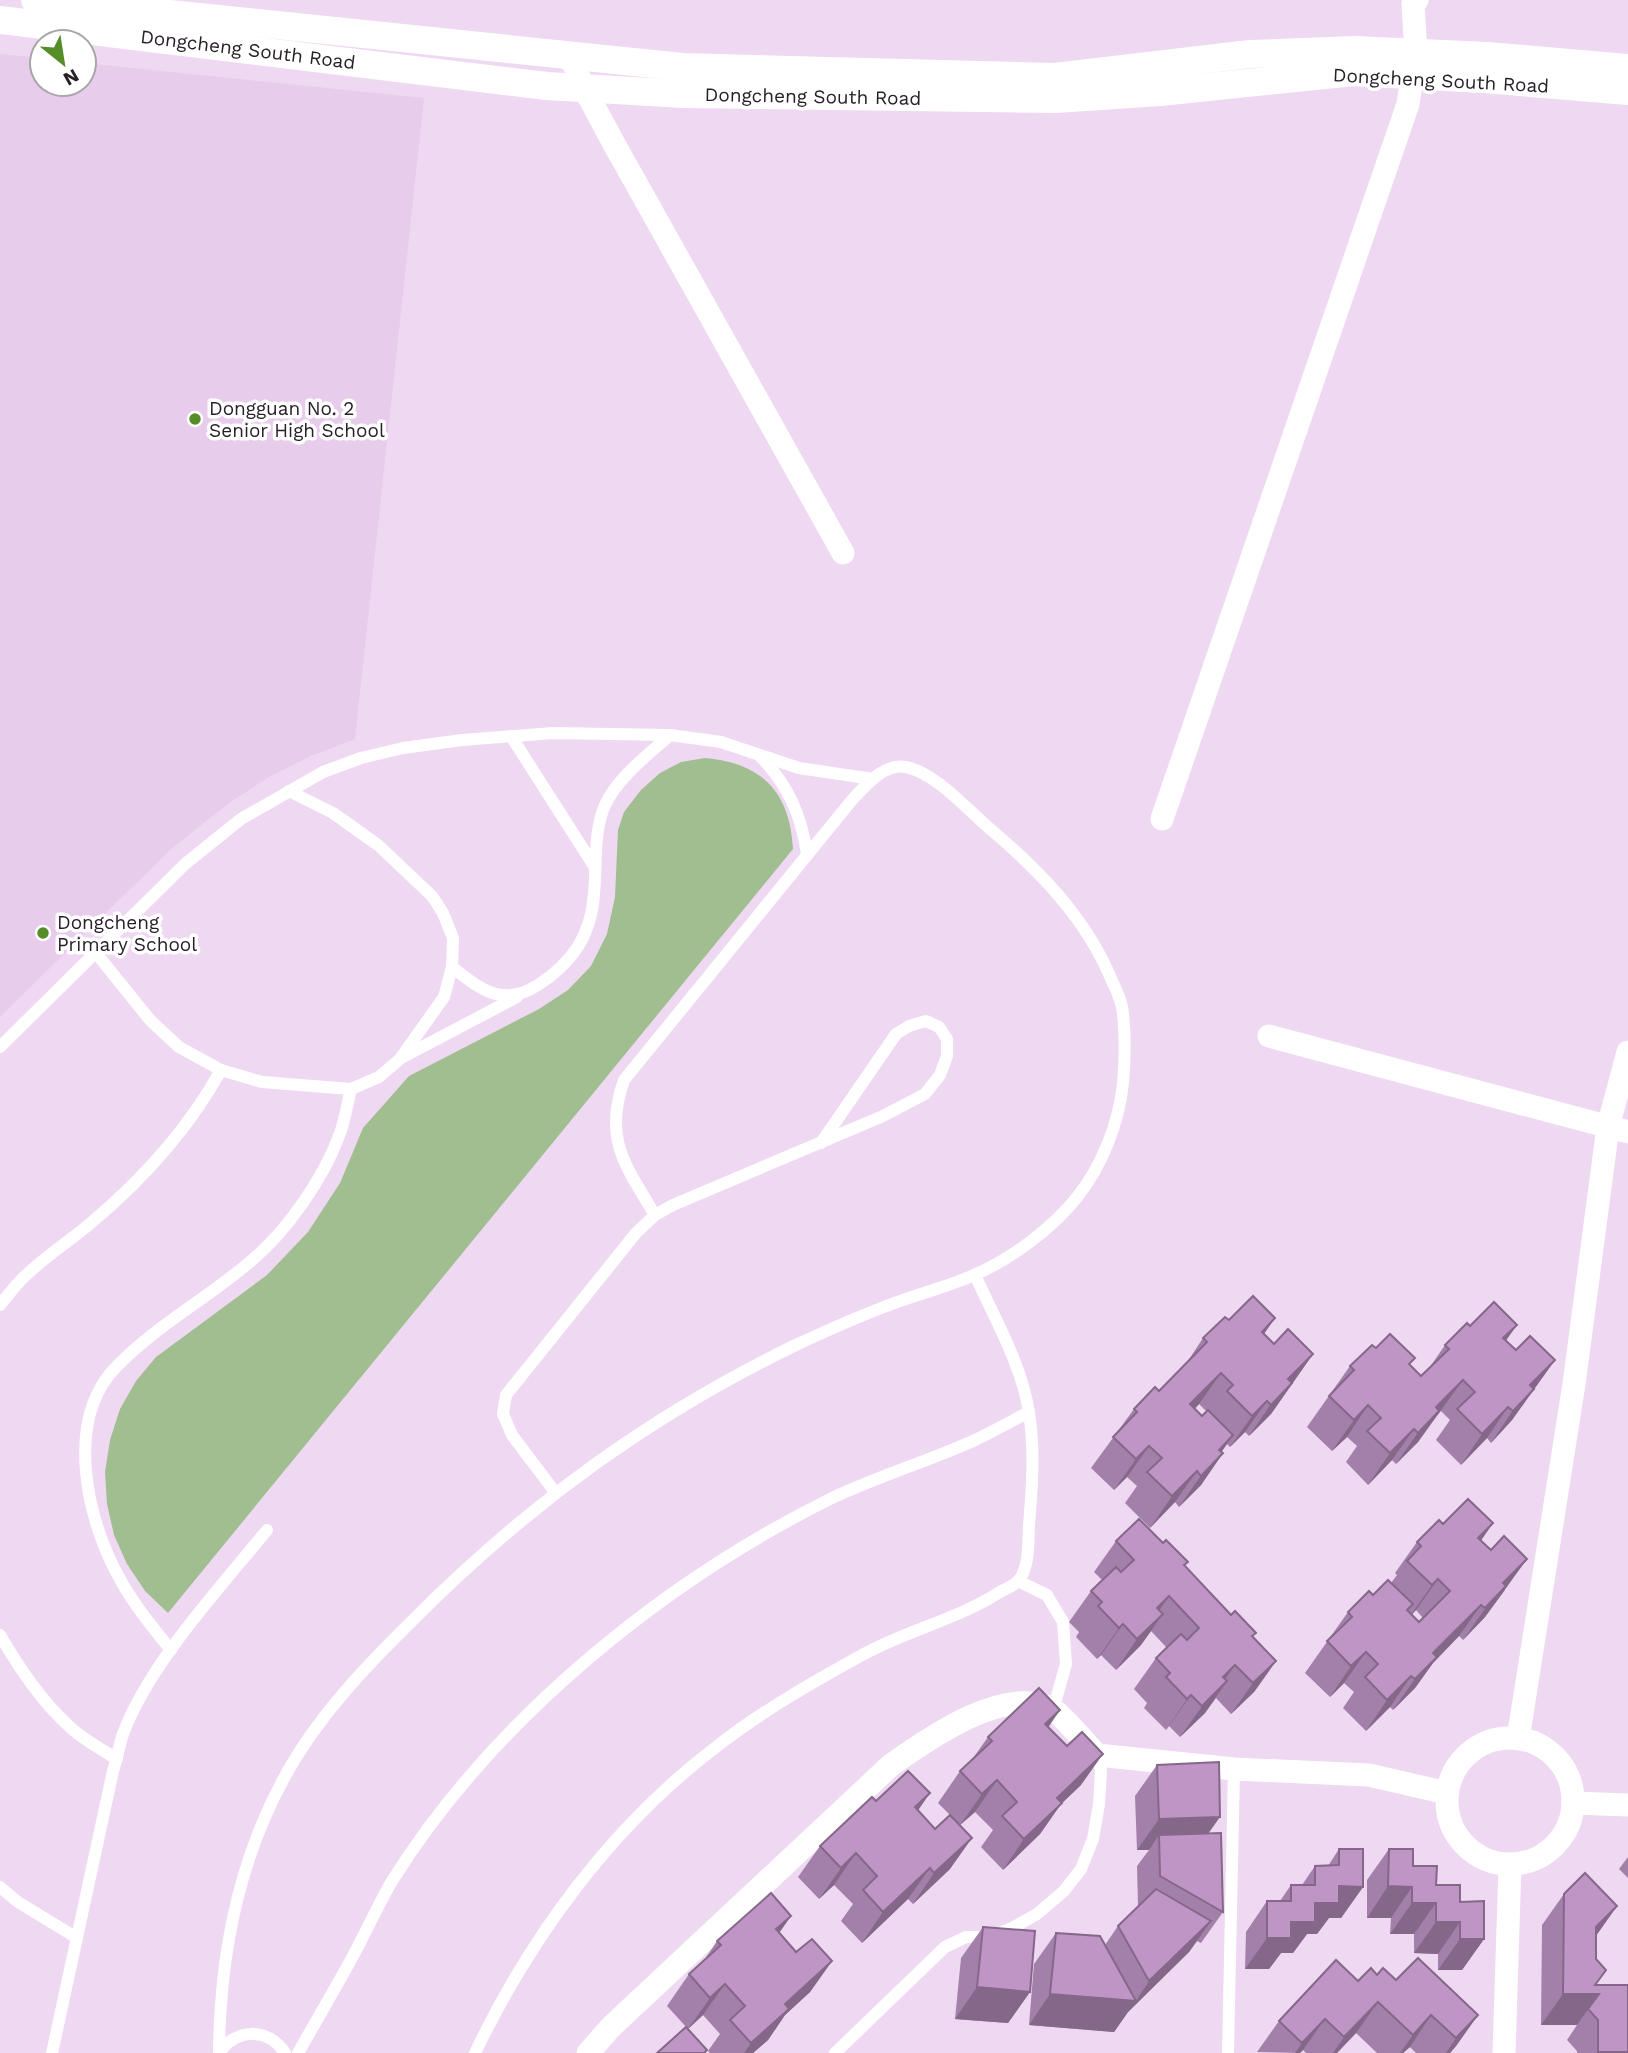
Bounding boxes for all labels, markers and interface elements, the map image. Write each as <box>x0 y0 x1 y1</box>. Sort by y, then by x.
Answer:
street label: Dongcheng South Road <box>139 25 357 74</box>
north arrow <box>28 28 98 98</box>
street label: Dongcheng South Road <box>1332 63 1550 98</box>
text: N <box>59 64 83 91</box>
street label: Dongcheng South Road <box>705 83 921 110</box>
place label: Dongguan No. 2 Senior High School <box>209 397 385 442</box>
marker: Dongguan No. 2 Senior High School <box>187 411 203 427</box>
place label: Dongcheng Primary School <box>57 911 197 956</box>
marker: Dongcheng Primary School <box>35 925 51 941</box>

